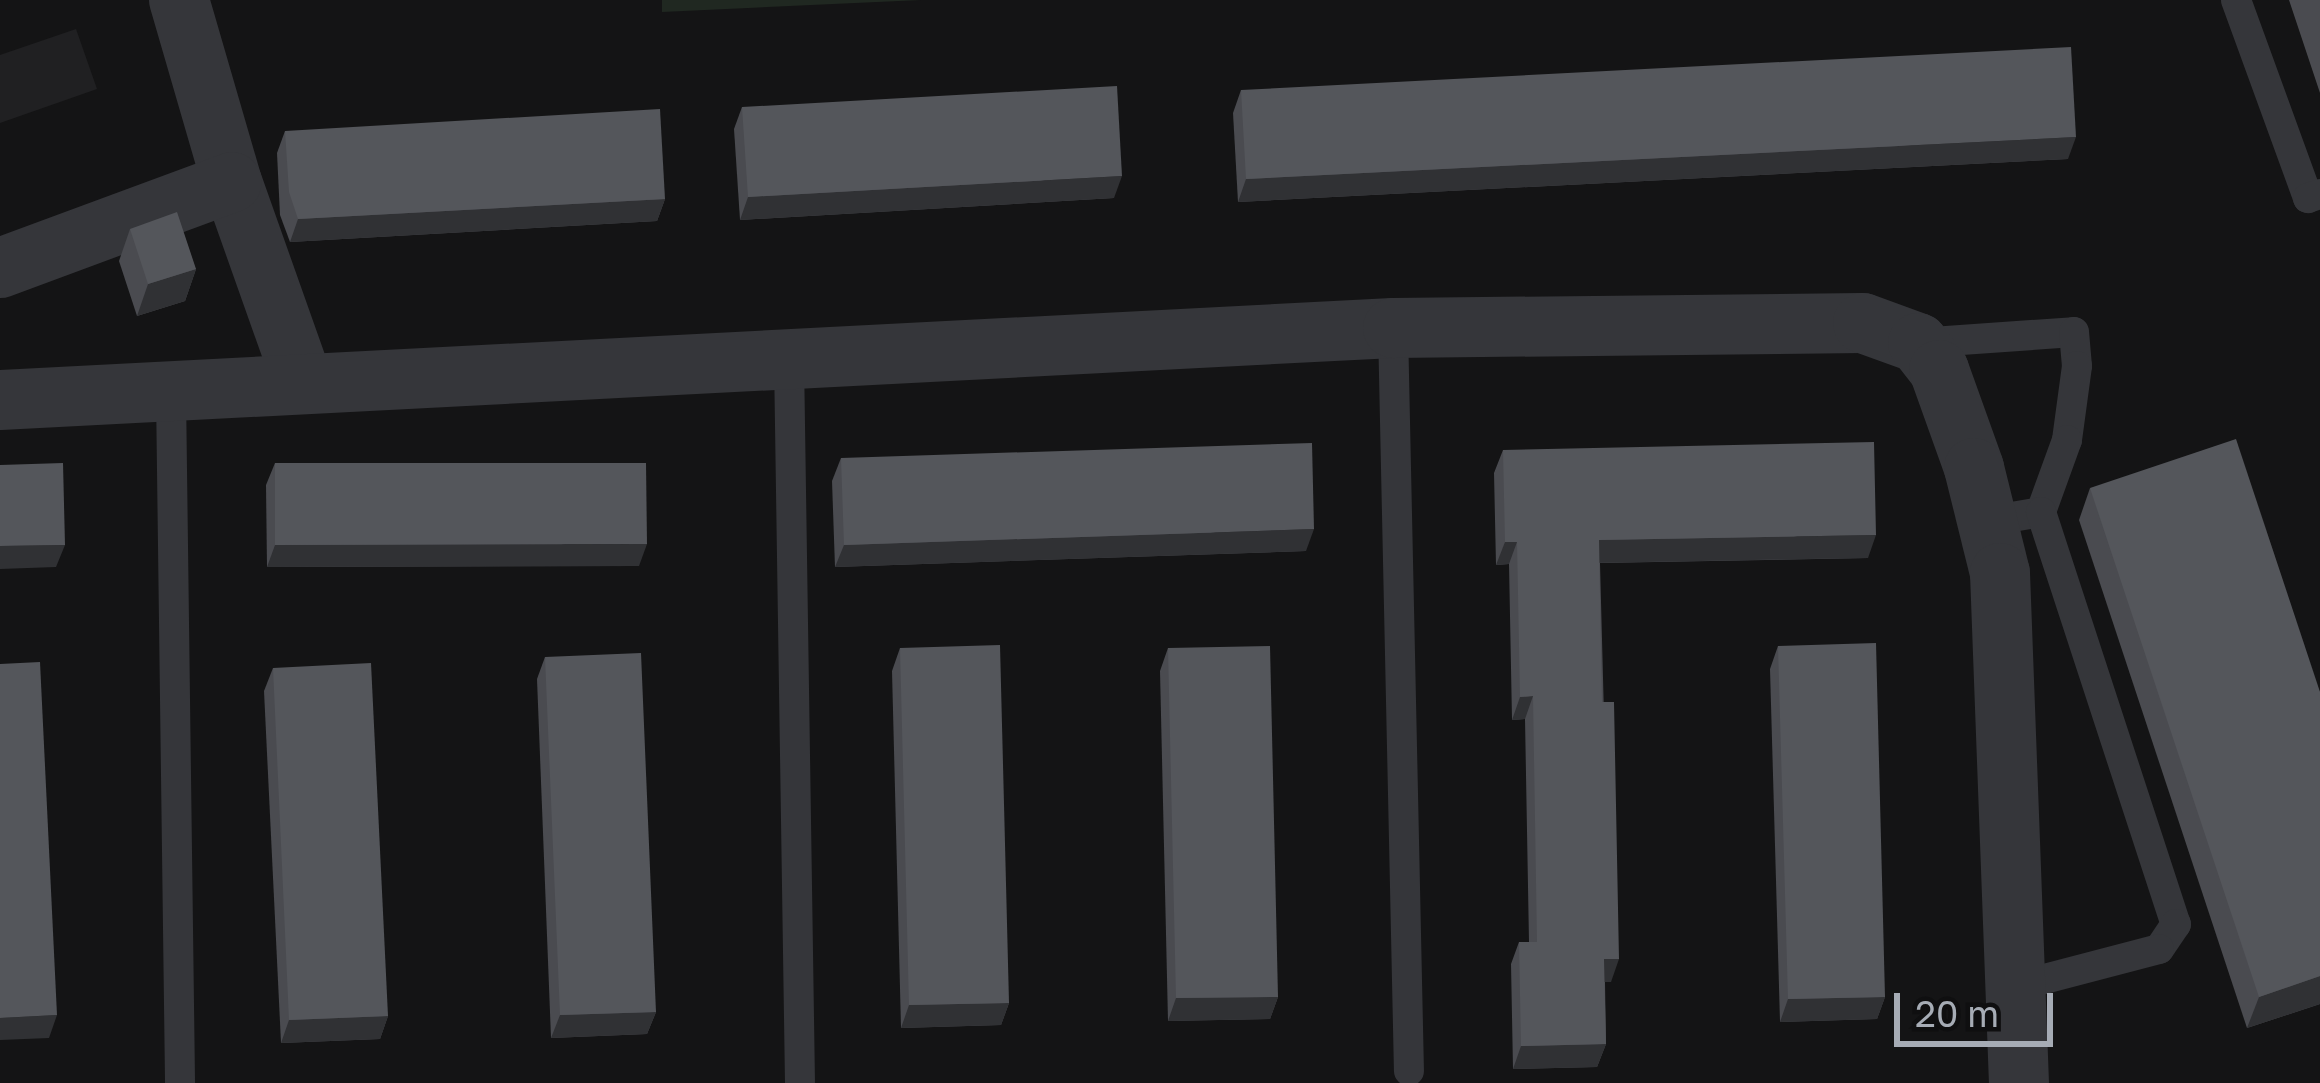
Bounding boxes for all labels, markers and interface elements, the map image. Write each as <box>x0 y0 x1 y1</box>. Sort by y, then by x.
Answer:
scale bar <box>1900 969 2059 1043</box>
text: 20 m <box>1915 992 1999 1035</box>

